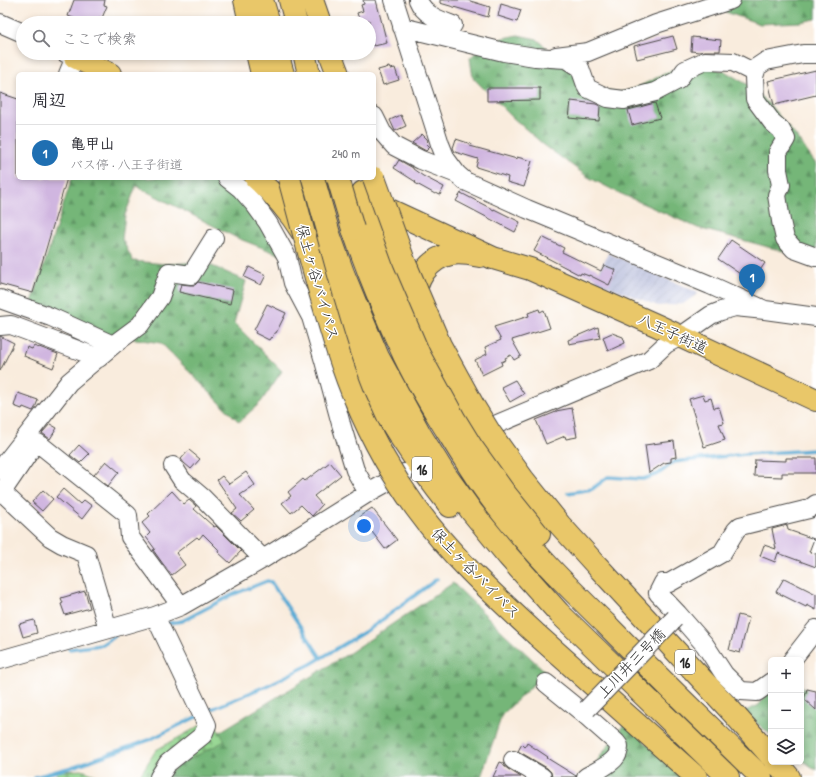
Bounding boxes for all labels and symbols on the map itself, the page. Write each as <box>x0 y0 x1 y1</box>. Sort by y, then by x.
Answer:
street label: 保土ヶ谷バイパス <box>291 222 345 342</box>
pin: 1 <box>739 264 765 297</box>
street label: 八王子街道 <box>635 308 711 358</box>
road number: 16 <box>412 457 432 481</box>
your location <box>354 516 374 536</box>
street label: 保土ヶ谷バイパス <box>427 523 525 623</box>
street label: 上川井三号橋 <box>592 623 670 703</box>
road number: 16 <box>675 650 695 674</box>

